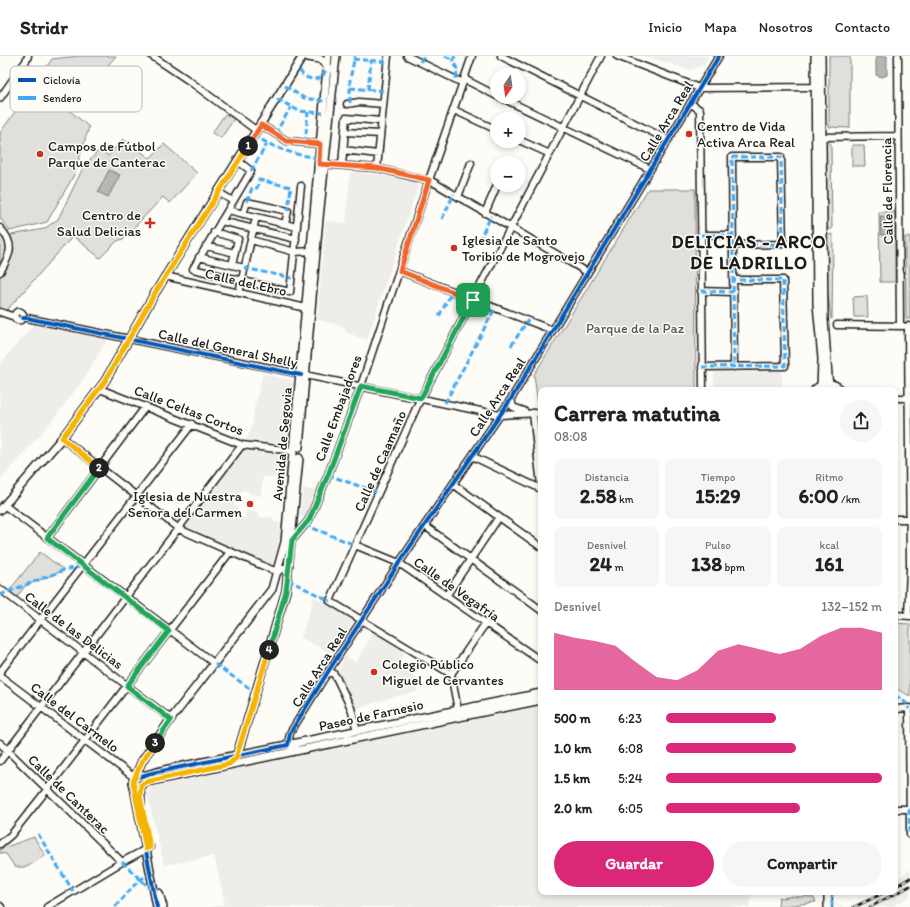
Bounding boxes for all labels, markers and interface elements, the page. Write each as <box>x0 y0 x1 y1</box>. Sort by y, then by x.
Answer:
text: Stridr <box>20 16 68 39</box>
text: Inicio <box>648 19 682 36</box>
text: Mapa <box>704 19 737 36</box>
text: Nosotros <box>759 19 813 36</box>
text: Contacto <box>835 19 890 36</box>
legend <box>10 66 142 112</box>
north arrow <box>490 68 526 104</box>
map controls <box>490 68 526 192</box>
text: Ciclovía <box>43 74 81 87</box>
street label: Calle Arca Real <box>636 78 697 165</box>
text: Sendero <box>43 92 82 105</box>
button: + <box>490 112 526 148</box>
place label: Centro de Vida Activa Arca Real <box>697 118 795 151</box>
marker: Centro de Vida Activa Arca Real <box>684 129 694 139</box>
pin: 1 <box>238 136 258 156</box>
street label: Calle de Florencia <box>878 137 897 245</box>
place label: Campos de Fútbol Parque de Canterac <box>48 138 166 171</box>
text: 1 <box>245 139 251 152</box>
marker: Campos de Fútbol Parque de Canterac <box>35 149 45 159</box>
button: − <box>490 156 526 192</box>
place label: Centro de Salud Delicias <box>57 207 141 240</box>
marker: Centro de Salud Delicias <box>144 217 156 229</box>
district label: DELICIAS - ARCO DE LADRILLO <box>672 231 826 274</box>
place label: Iglesia de Santo Toribio de Mogrovejo <box>462 232 585 265</box>
marker: Iglesia de Santo Toribio de Mogrovejo <box>449 243 459 253</box>
street label: Calle del Ebro <box>203 265 288 300</box>
pin <box>456 283 490 317</box>
icon: arrive <box>462 289 484 311</box>
park label: Parque de la Paz <box>586 320 685 337</box>
street label: Calle del General Shelly <box>157 325 300 372</box>
street label: Calle Embajadores <box>311 353 366 464</box>
street label: Calle Arca Real <box>465 354 529 440</box>
street label: Calle Celtas Cortos <box>132 382 246 439</box>
street label: Avenida de Segovia <box>269 386 296 502</box>
text: Carrera matutina <box>554 400 720 427</box>
button: share <box>840 400 882 442</box>
street label: Calle de Caamaño <box>351 408 410 514</box>
text: 08:08 <box>554 429 587 444</box>
pin: 2 <box>89 458 109 478</box>
text: 2 <box>96 461 102 474</box>
text: Distancia <box>584 471 629 484</box>
text: Tiempo <box>701 471 735 484</box>
text: Ritmo <box>815 471 843 484</box>
text: 2.58 <box>580 484 617 508</box>
text: 15:29 <box>695 484 741 508</box>
text: 6:00 <box>798 484 839 508</box>
place label: Iglesia de Nuestra Señora del Carmen <box>128 488 243 521</box>
text: km <box>617 493 634 506</box>
text: /km <box>839 493 860 506</box>
marker: Iglesia de Nuestra Señora del Carmen <box>245 499 255 509</box>
text: Desnivel <box>587 539 626 552</box>
text: Pulso <box>705 539 731 552</box>
text: kcal <box>820 539 839 552</box>
text: 24 <box>590 552 612 576</box>
text: 138 <box>691 552 722 576</box>
text: 161 <box>815 552 844 576</box>
street label: Calle de Vegafría <box>410 553 504 626</box>
text: m <box>612 561 624 574</box>
text: bpm <box>722 561 745 574</box>
street label: Calle de las Delicias <box>21 588 126 673</box>
text: Desnivel <box>554 599 601 614</box>
text: 132–152 m <box>821 599 882 614</box>
street label: Calle Arca Real <box>288 624 351 711</box>
pin: 4 <box>259 640 279 660</box>
text: 4 <box>266 643 272 656</box>
place label: Colegio Público Miguel de Cervantes <box>382 656 504 689</box>
marker: Colegio Público Miguel de Cervantes <box>369 667 379 677</box>
street label: Calle del Carmelo <box>27 679 122 756</box>
street label: Paseo de Farnesio <box>317 696 425 735</box>
text: 500 m <box>554 711 591 726</box>
text: 6:23 <box>618 711 642 726</box>
pin: 3 <box>145 733 165 753</box>
text: 3 <box>152 736 158 749</box>
text: 1.0 km <box>554 741 591 756</box>
text: 6:08 <box>618 741 643 756</box>
street label: Calle de Canterac <box>24 751 113 838</box>
text: 1.5 km <box>554 771 590 786</box>
text: 5:24 <box>618 771 643 786</box>
text: 2.0 km <box>554 801 592 816</box>
text: 6:05 <box>618 801 643 816</box>
button: Guardar <box>554 841 714 887</box>
button: Compartir <box>722 841 882 887</box>

